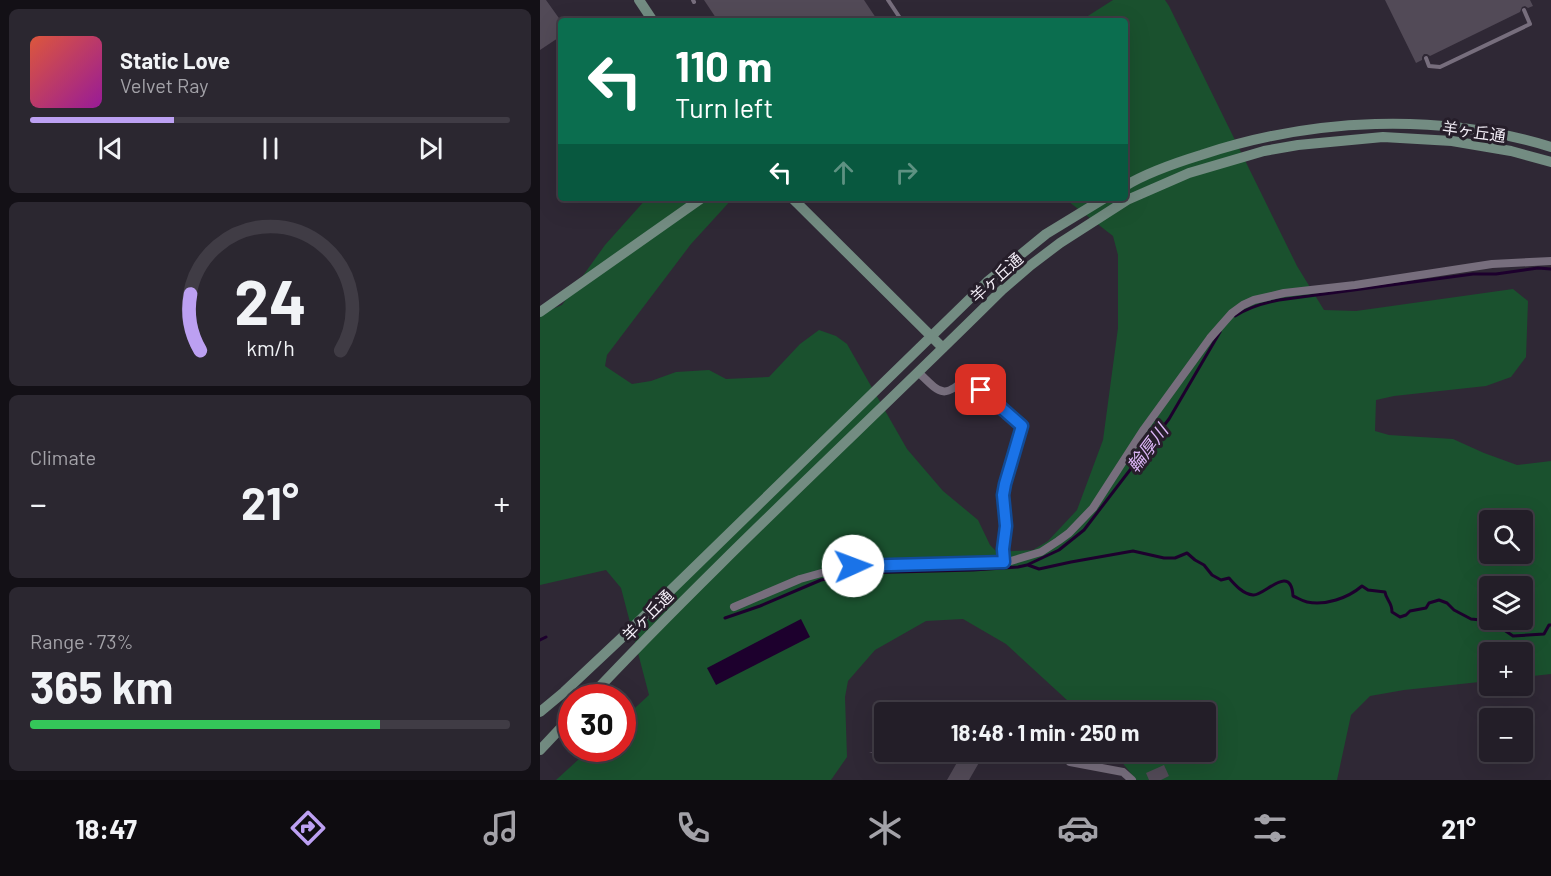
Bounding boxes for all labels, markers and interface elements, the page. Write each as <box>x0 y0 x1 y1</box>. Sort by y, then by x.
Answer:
text: 110 m <box>675 40 772 90</box>
icon: left <box>576 42 654 120</box>
text: Static Love <box>120 47 230 73</box>
text: Velvet Ray <box>120 73 209 97</box>
text: Turn left <box>675 91 773 123</box>
street label: 羊ヶ丘通 <box>1441 117 1507 145</box>
icon: previous <box>94 132 127 165</box>
icon: pause <box>254 132 287 165</box>
icon: next <box>414 132 447 165</box>
icon: left <box>764 156 797 189</box>
icon: ahead <box>827 156 860 189</box>
icon: right <box>890 156 923 189</box>
street label: 羊ヶ丘通 <box>966 249 1026 305</box>
text: 24 <box>234 263 306 337</box>
text: km/h <box>246 335 294 360</box>
pin <box>955 364 1006 415</box>
icon: arrive <box>964 373 997 406</box>
water label: 輪厚川 <box>1122 418 1173 476</box>
text: Climate <box>30 445 96 469</box>
text: 21° <box>241 475 299 529</box>
text: − <box>30 483 47 523</box>
text: + <box>494 483 510 523</box>
map controls <box>1479 510 1533 762</box>
button: search <box>1479 510 1533 564</box>
position arrow <box>821 534 885 598</box>
button: layers <box>1479 576 1533 630</box>
street label: 羊ヶ丘通 <box>618 586 676 644</box>
text: Range · 73% <box>30 629 134 653</box>
button: + <box>1479 642 1533 696</box>
text: 365 km <box>30 659 173 713</box>
speed limit sign: 30 <box>558 684 636 762</box>
button: − <box>1479 708 1533 762</box>
text: 18:48 · 1 min · 250 m <box>951 719 1139 745</box>
icon: directions <box>287 807 329 849</box>
icon: music <box>480 807 522 849</box>
icon: phone <box>672 807 714 849</box>
icon: climate <box>864 807 906 849</box>
icon: car <box>1057 807 1099 849</box>
icon: filters <box>1249 807 1291 849</box>
text: 18:47 <box>75 812 137 844</box>
text: 21° <box>1441 812 1476 844</box>

